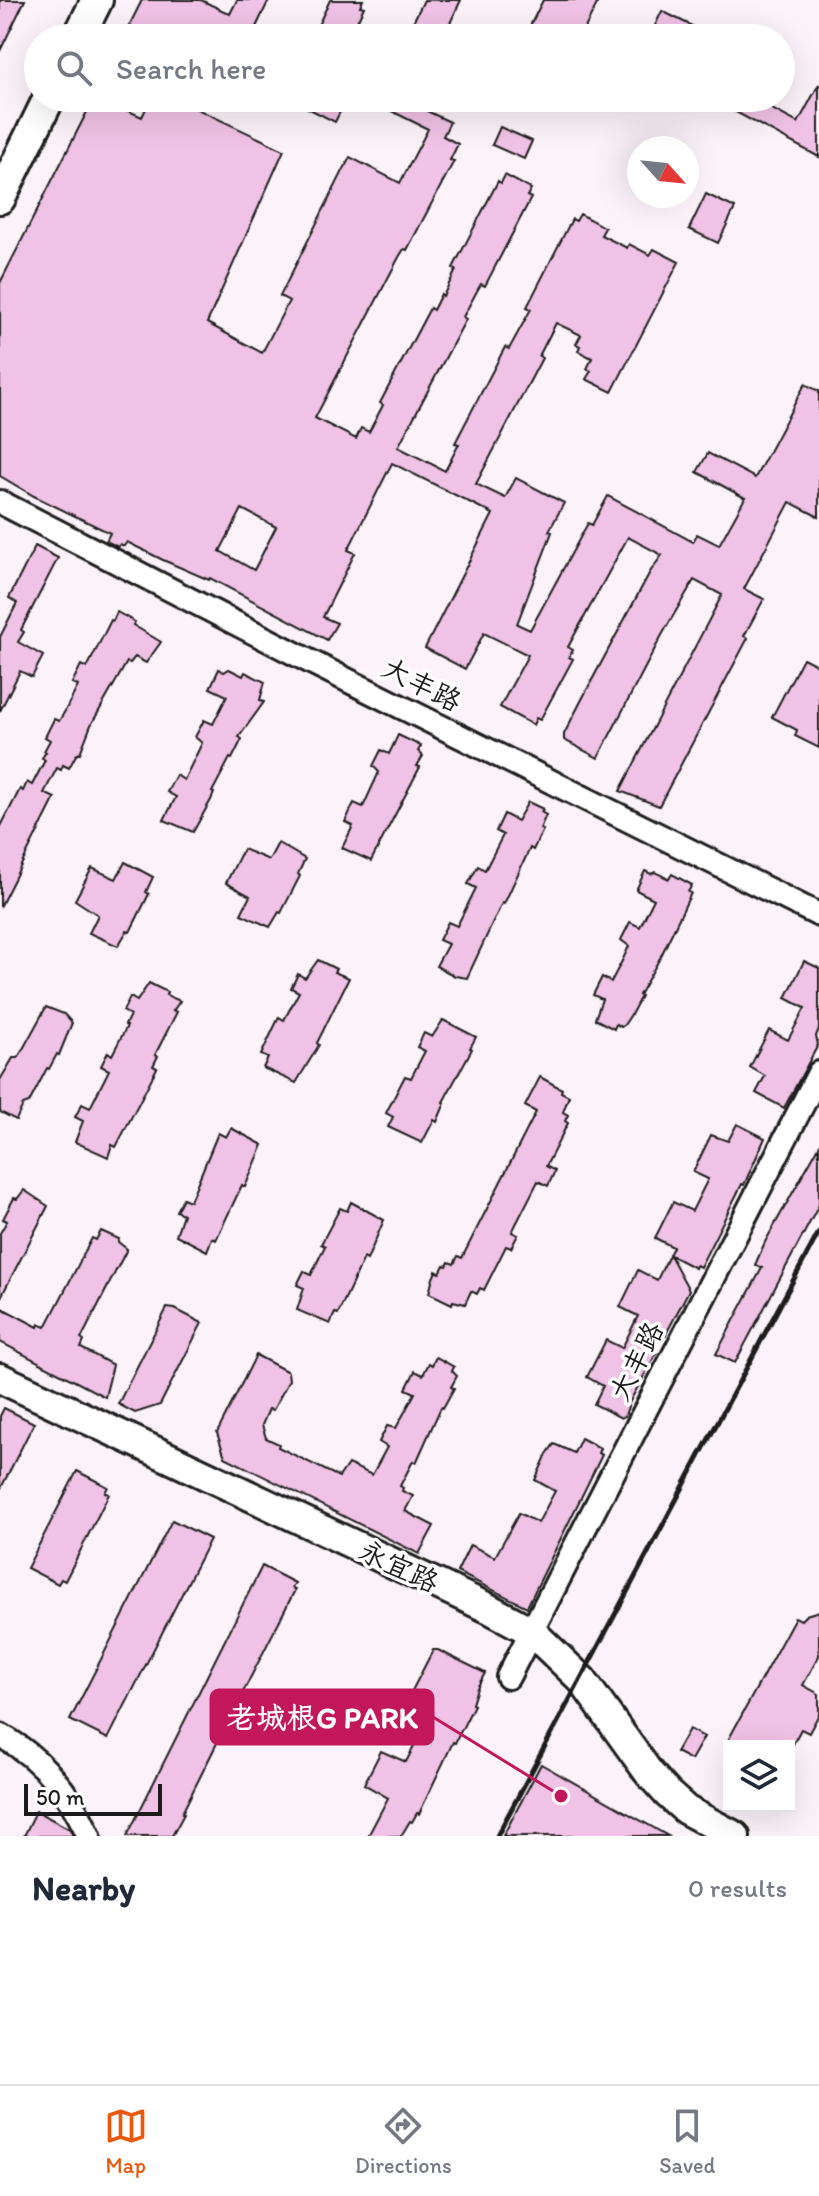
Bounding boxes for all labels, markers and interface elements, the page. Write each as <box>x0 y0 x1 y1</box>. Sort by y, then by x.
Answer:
search box <box>24 24 795 112</box>
icon: search <box>52 46 96 90</box>
text: Search here <box>116 50 266 87</box>
north arrow <box>627 136 699 208</box>
street label: 大丰路 <box>377 650 467 718</box>
street label: 大丰路 <box>602 1316 670 1406</box>
street label: 永宜路 <box>354 1533 444 1599</box>
callout: 老城根G PARK <box>211 1690 433 1744</box>
text: 老城根G PARK <box>226 1699 419 1736</box>
map controls <box>723 1740 795 1812</box>
button: layers <box>723 1740 795 1812</box>
scale bar <box>24 1780 162 1816</box>
text: 50 m <box>36 1784 85 1811</box>
text: Nearby <box>32 1868 135 1909</box>
text: 0 results <box>688 1872 787 1904</box>
tab: Map <box>104 2104 148 2179</box>
tab: Directions <box>355 2104 452 2179</box>
tab: Saved <box>659 2104 715 2179</box>

